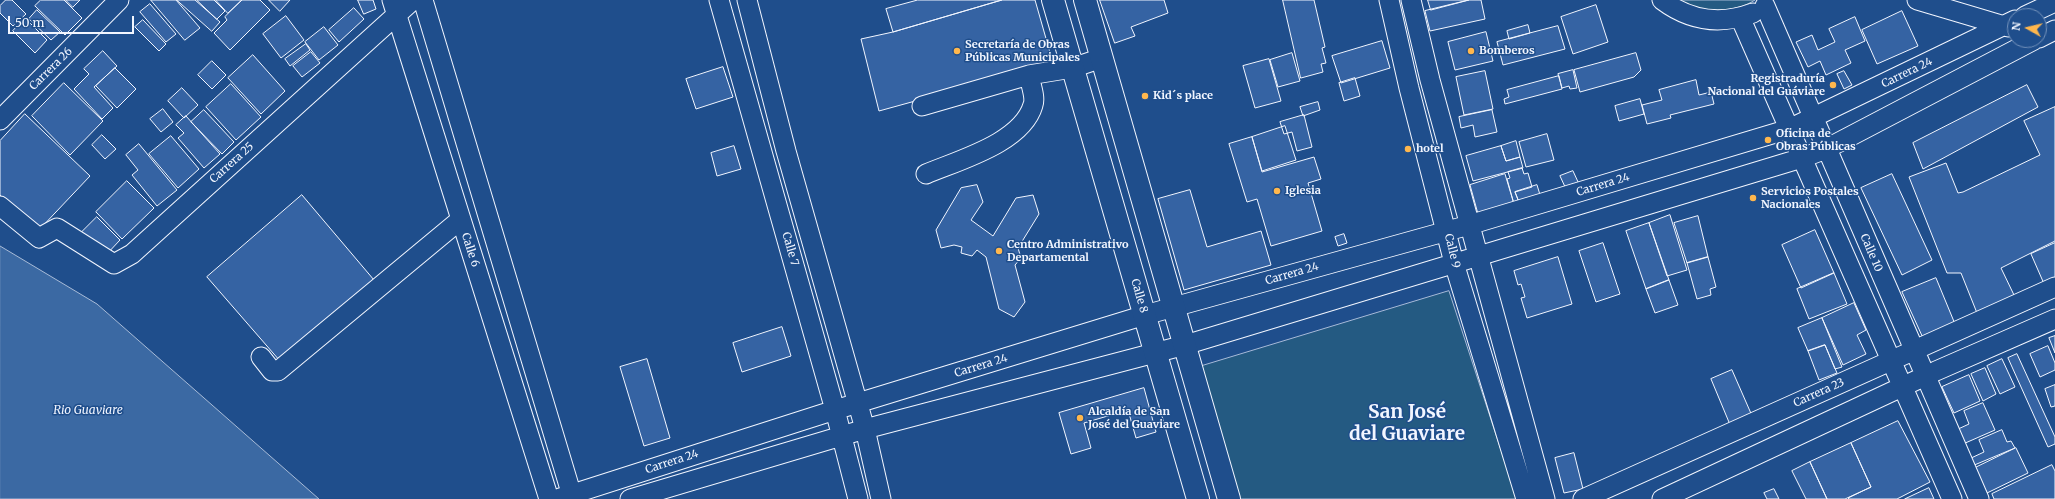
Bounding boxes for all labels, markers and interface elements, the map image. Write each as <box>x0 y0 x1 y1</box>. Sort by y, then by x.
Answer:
scale bar <box>10 8 136 34</box>
north arrow <box>2007 8 2047 48</box>
text: 50 m <box>15 15 44 30</box>
text: N <box>2009 21 2024 32</box>
place label: Secretaría de Obras Públicas Municipales <box>965 38 1080 64</box>
place label: Bomberos <box>1479 44 1535 58</box>
street label: Carrera 26 <box>27 45 75 93</box>
marker: Secretaría de Obras Públicas Municipales <box>952 46 962 56</box>
marker: Bomberos <box>1466 46 1476 56</box>
street label: Carrera 24 <box>1879 55 1935 91</box>
place label: Registraduría Nacional del Guáviare <box>1707 72 1825 98</box>
marker: Registraduría Nacional del Guáviare <box>1828 80 1838 90</box>
place label: Kid´s place <box>1153 89 1213 103</box>
marker: Kid´s place <box>1140 91 1150 101</box>
place label: Oficina de Obras Públicas <box>1776 127 1856 153</box>
marker: Oficina de Obras Públicas <box>1763 135 1773 145</box>
street label: Carrera 25 <box>207 140 257 186</box>
place label: hotel <box>1416 142 1444 156</box>
marker: hotel <box>1403 144 1413 154</box>
street label: Carrera 24 <box>1575 171 1631 199</box>
place label: Iglesia <box>1285 184 1321 198</box>
place label: Servicios Postales Nacionales <box>1761 185 1859 211</box>
marker: Iglesia <box>1272 186 1282 196</box>
marker: Servicios Postales Nacionales <box>1748 193 1758 203</box>
street label: Calle 6 <box>458 231 482 269</box>
street label: Calle 7 <box>779 231 801 267</box>
street label: Calle 9 <box>1441 232 1463 270</box>
street label: Calle 10 <box>1857 232 1885 274</box>
place label: Centro Administrativo Departamental <box>1007 238 1129 264</box>
marker: Centro Administrativo Departamental <box>994 246 1004 256</box>
street label: Carrera 24 <box>1264 260 1320 288</box>
street label: Calle 8 <box>1128 277 1150 315</box>
street label: Carrera 24 <box>953 352 1009 380</box>
street label: Carrera 23 <box>1791 376 1847 410</box>
district label: San José del Guaviare <box>1349 402 1465 446</box>
water label: Rio Guaviare <box>53 404 123 418</box>
place label: Alcaldía de San José del Guaviare <box>1088 405 1180 431</box>
marker: Alcaldía de San José del Guaviare <box>1075 413 1085 423</box>
street label: Carrera 24 <box>644 447 700 477</box>

